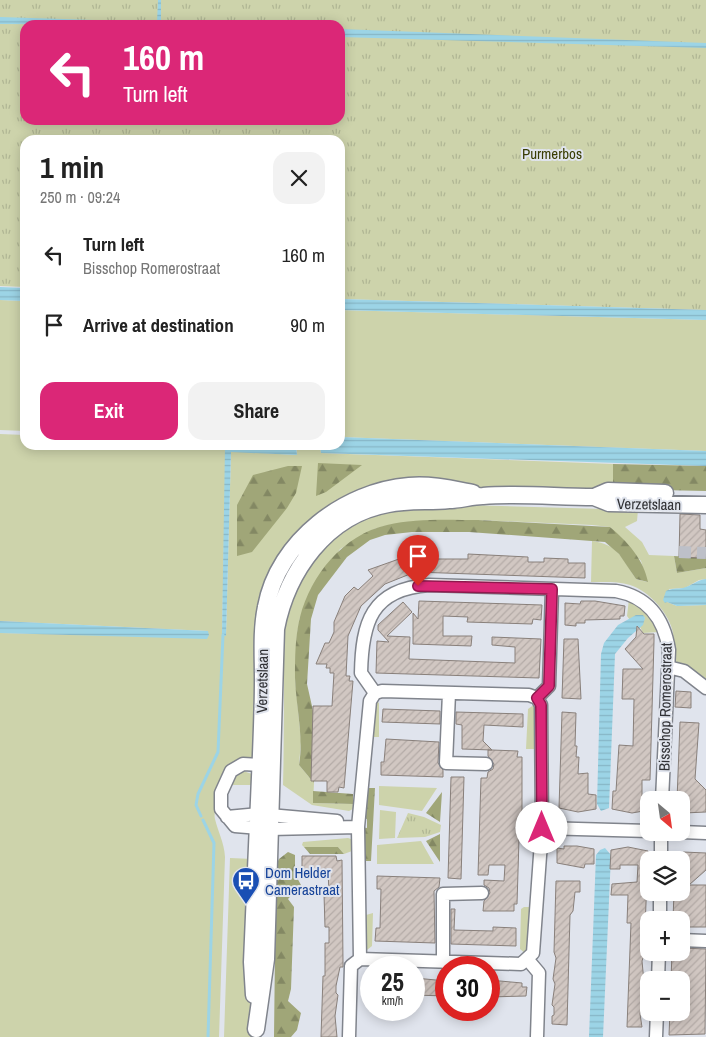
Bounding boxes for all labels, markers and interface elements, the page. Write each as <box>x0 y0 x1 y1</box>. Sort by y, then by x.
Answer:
text: 160 m <box>123 34 204 81</box>
icon: left <box>40 40 105 105</box>
text: Turn left <box>123 79 188 109</box>
park label: Purmerbos <box>522 143 582 164</box>
text: 1 min <box>40 147 104 187</box>
button: close <box>273 152 325 204</box>
text: 250 m · 09:24 <box>40 186 120 208</box>
text: Turn left <box>83 231 144 257</box>
icon: left <box>40 241 68 269</box>
text: 160 m <box>282 242 325 268</box>
text: Bisschop Romerostraat <box>83 257 220 279</box>
icon: arrive <box>40 311 68 339</box>
text: Arrive at destination <box>83 312 234 338</box>
text: 90 m <box>290 312 325 338</box>
button: Exit <box>40 382 178 440</box>
button: Share <box>188 382 325 440</box>
street label: Verzetslaan <box>617 493 681 515</box>
pin <box>397 535 439 586</box>
icon: arrive <box>404 542 432 570</box>
street label: Bisschop Romerostraat <box>653 642 677 771</box>
street label: Verzetslaan <box>251 649 273 713</box>
north arrow <box>640 791 690 841</box>
map controls <box>640 791 690 1021</box>
position arrow <box>515 801 567 853</box>
button: layers <box>640 851 690 901</box>
place label: Dom Helder Camerastraat <box>265 862 340 900</box>
bus stop icon: Dom Helder Camerastraat <box>231 866 261 905</box>
button: + <box>640 911 690 961</box>
speed limit sign: 30 <box>435 956 500 1021</box>
text: 25 <box>381 965 404 999</box>
button: − <box>640 971 690 1021</box>
text: km/h <box>382 993 403 1009</box>

